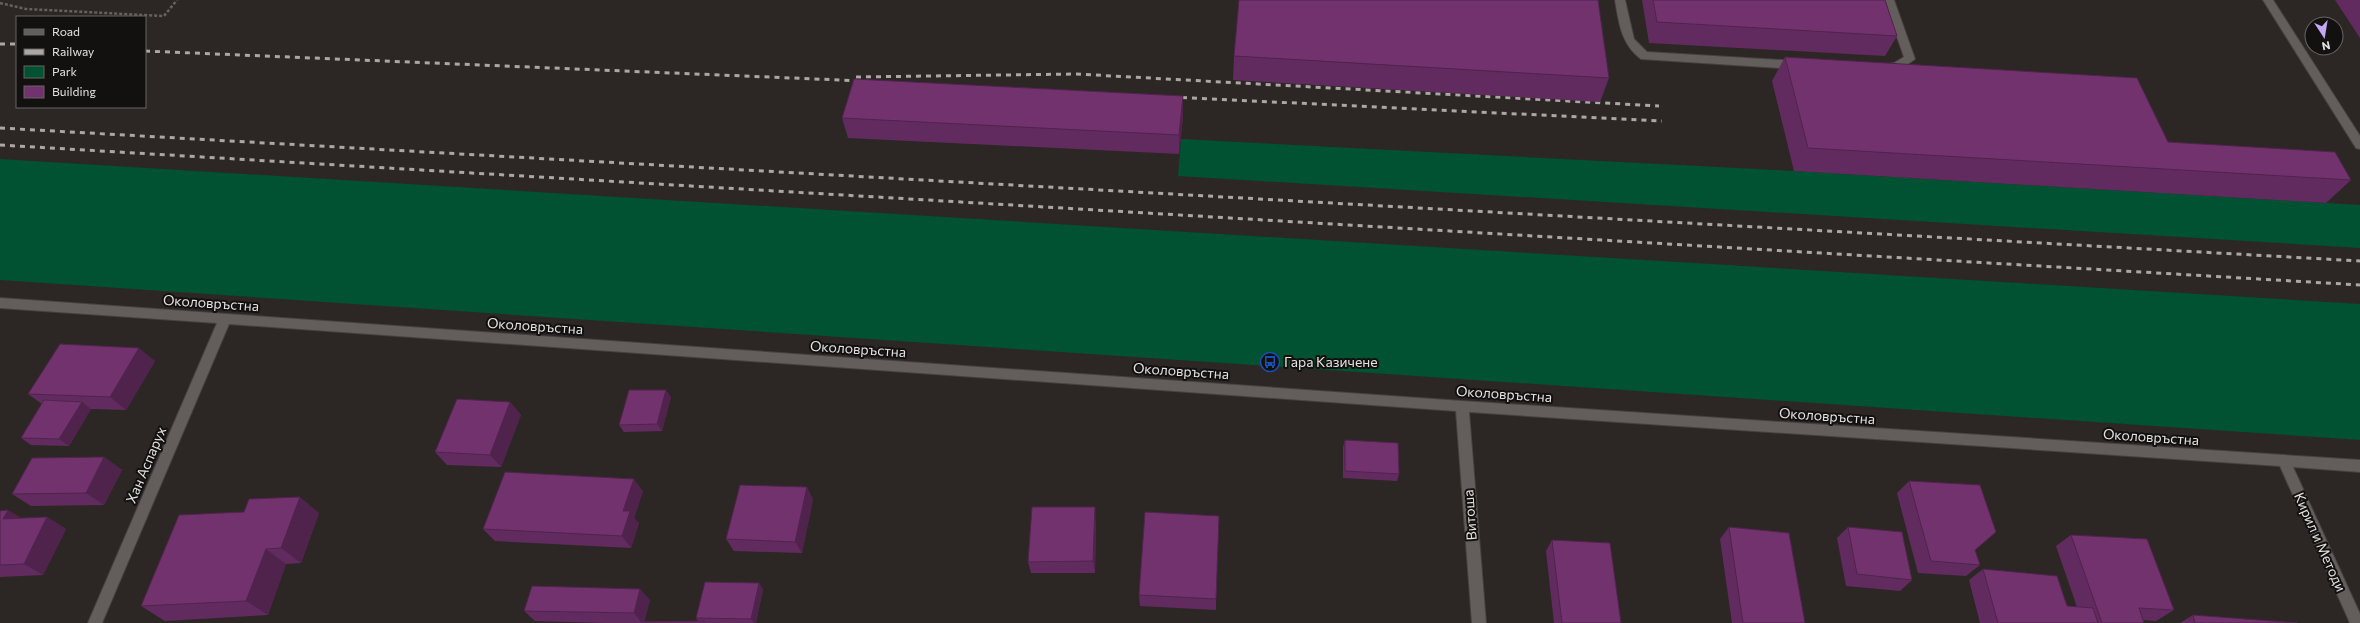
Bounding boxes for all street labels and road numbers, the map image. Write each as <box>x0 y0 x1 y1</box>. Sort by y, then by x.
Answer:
street label: Околовръстна <box>162 291 260 314</box>
street label: Околовръстна <box>486 314 584 337</box>
street label: Околовръстна <box>809 337 907 360</box>
street label: Околовръстна <box>1132 359 1230 382</box>
street label: Околовръстна <box>1455 382 1553 405</box>
street label: Околовръстна <box>1778 404 1876 427</box>
street label: Хан Аспарух <box>122 423 170 506</box>
street label: Околовръстна <box>2102 425 2200 448</box>
street label: Витоша <box>1459 489 1480 541</box>
street label: Кирил и Методи <box>2291 490 2350 594</box>

